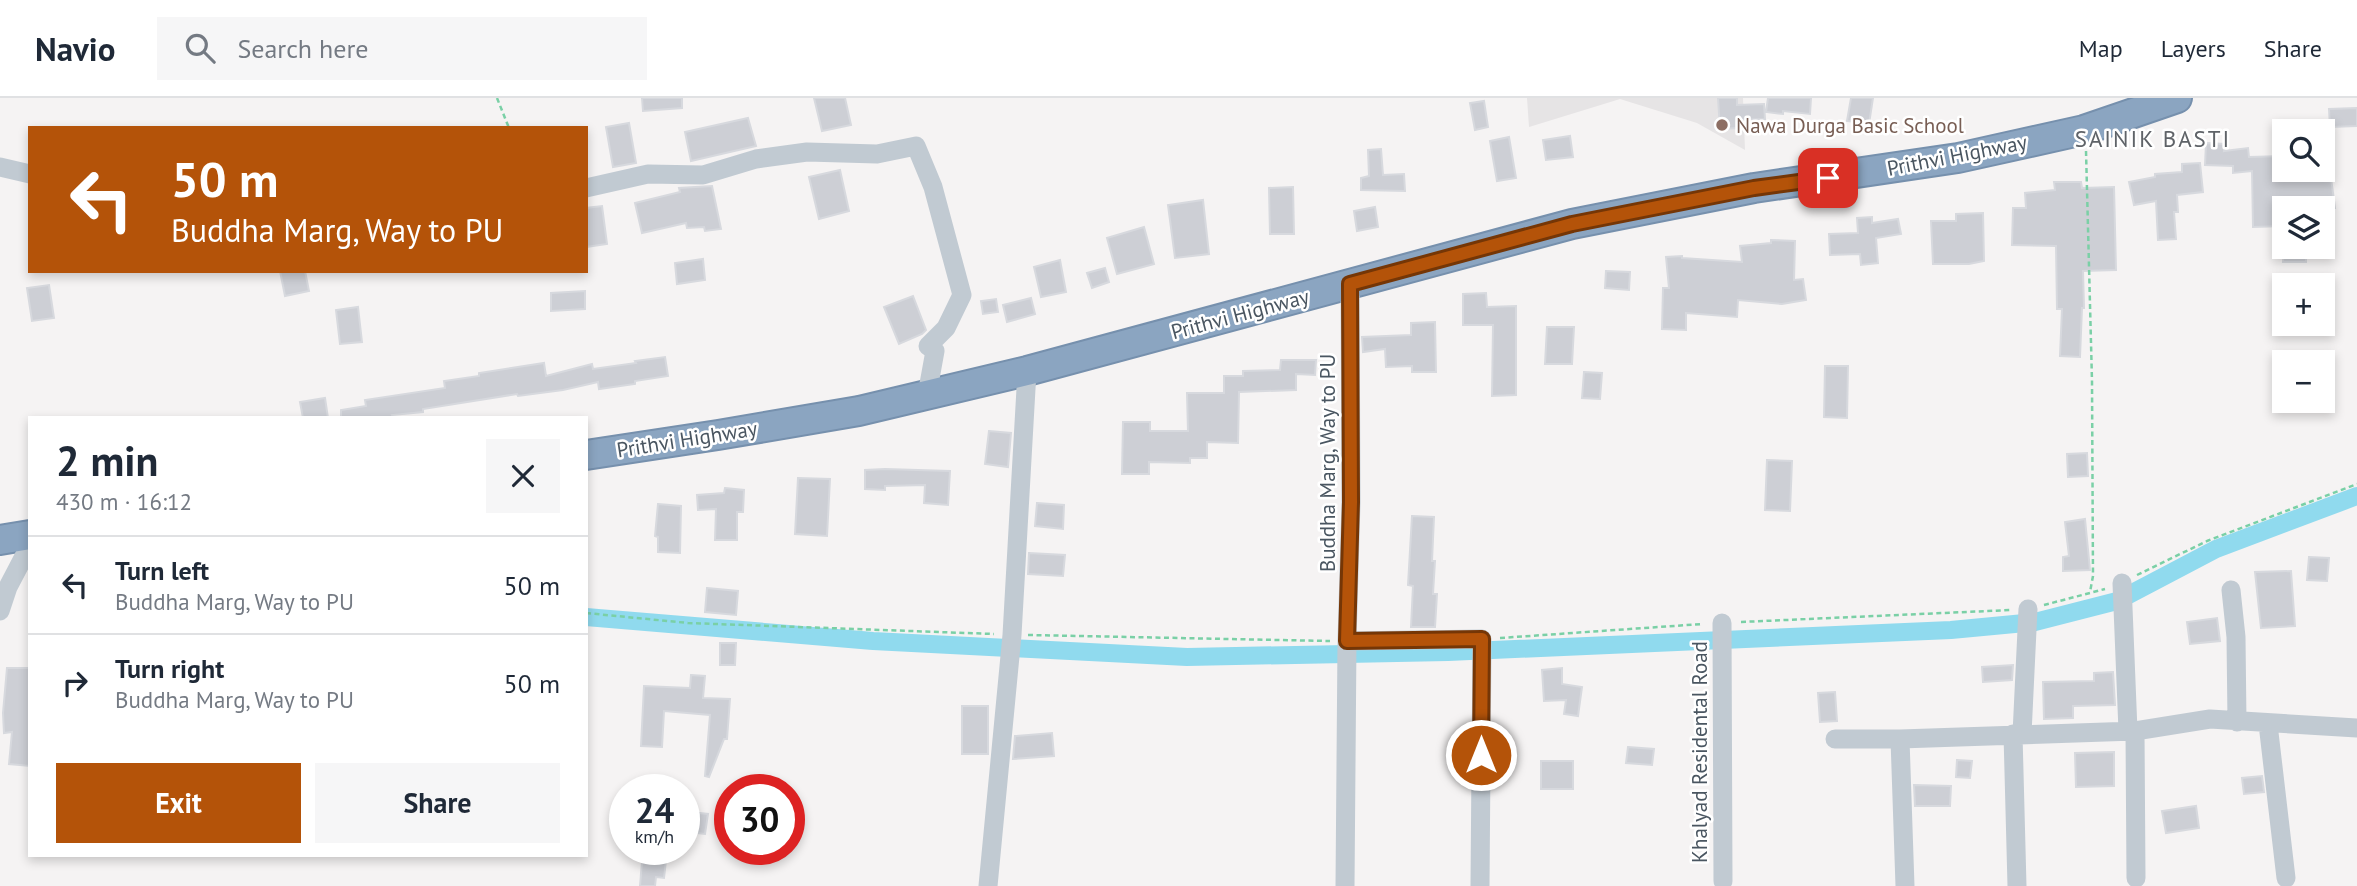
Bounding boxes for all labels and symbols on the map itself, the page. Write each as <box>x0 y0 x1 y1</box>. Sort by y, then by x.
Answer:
place label: Nawa Durga Basic School <box>1736 112 1964 139</box>
marker: Nawa Durga Basic School <box>1714 117 1730 133</box>
district label: SAINIK BASTI <box>2075 124 2231 153</box>
street label: Prithvi Highway <box>1885 128 2029 182</box>
pin <box>1798 148 1858 208</box>
street label: Prithvi Highway <box>1168 283 1312 345</box>
street label: Buddha Marg, Way to PU <box>1314 354 1341 572</box>
street label: Prithvi Highway <box>615 415 759 463</box>
street label: Khalyad Residental Road <box>1686 641 1713 863</box>
position arrow <box>1444 718 1518 792</box>
speed limit sign: 30 <box>714 774 805 865</box>

